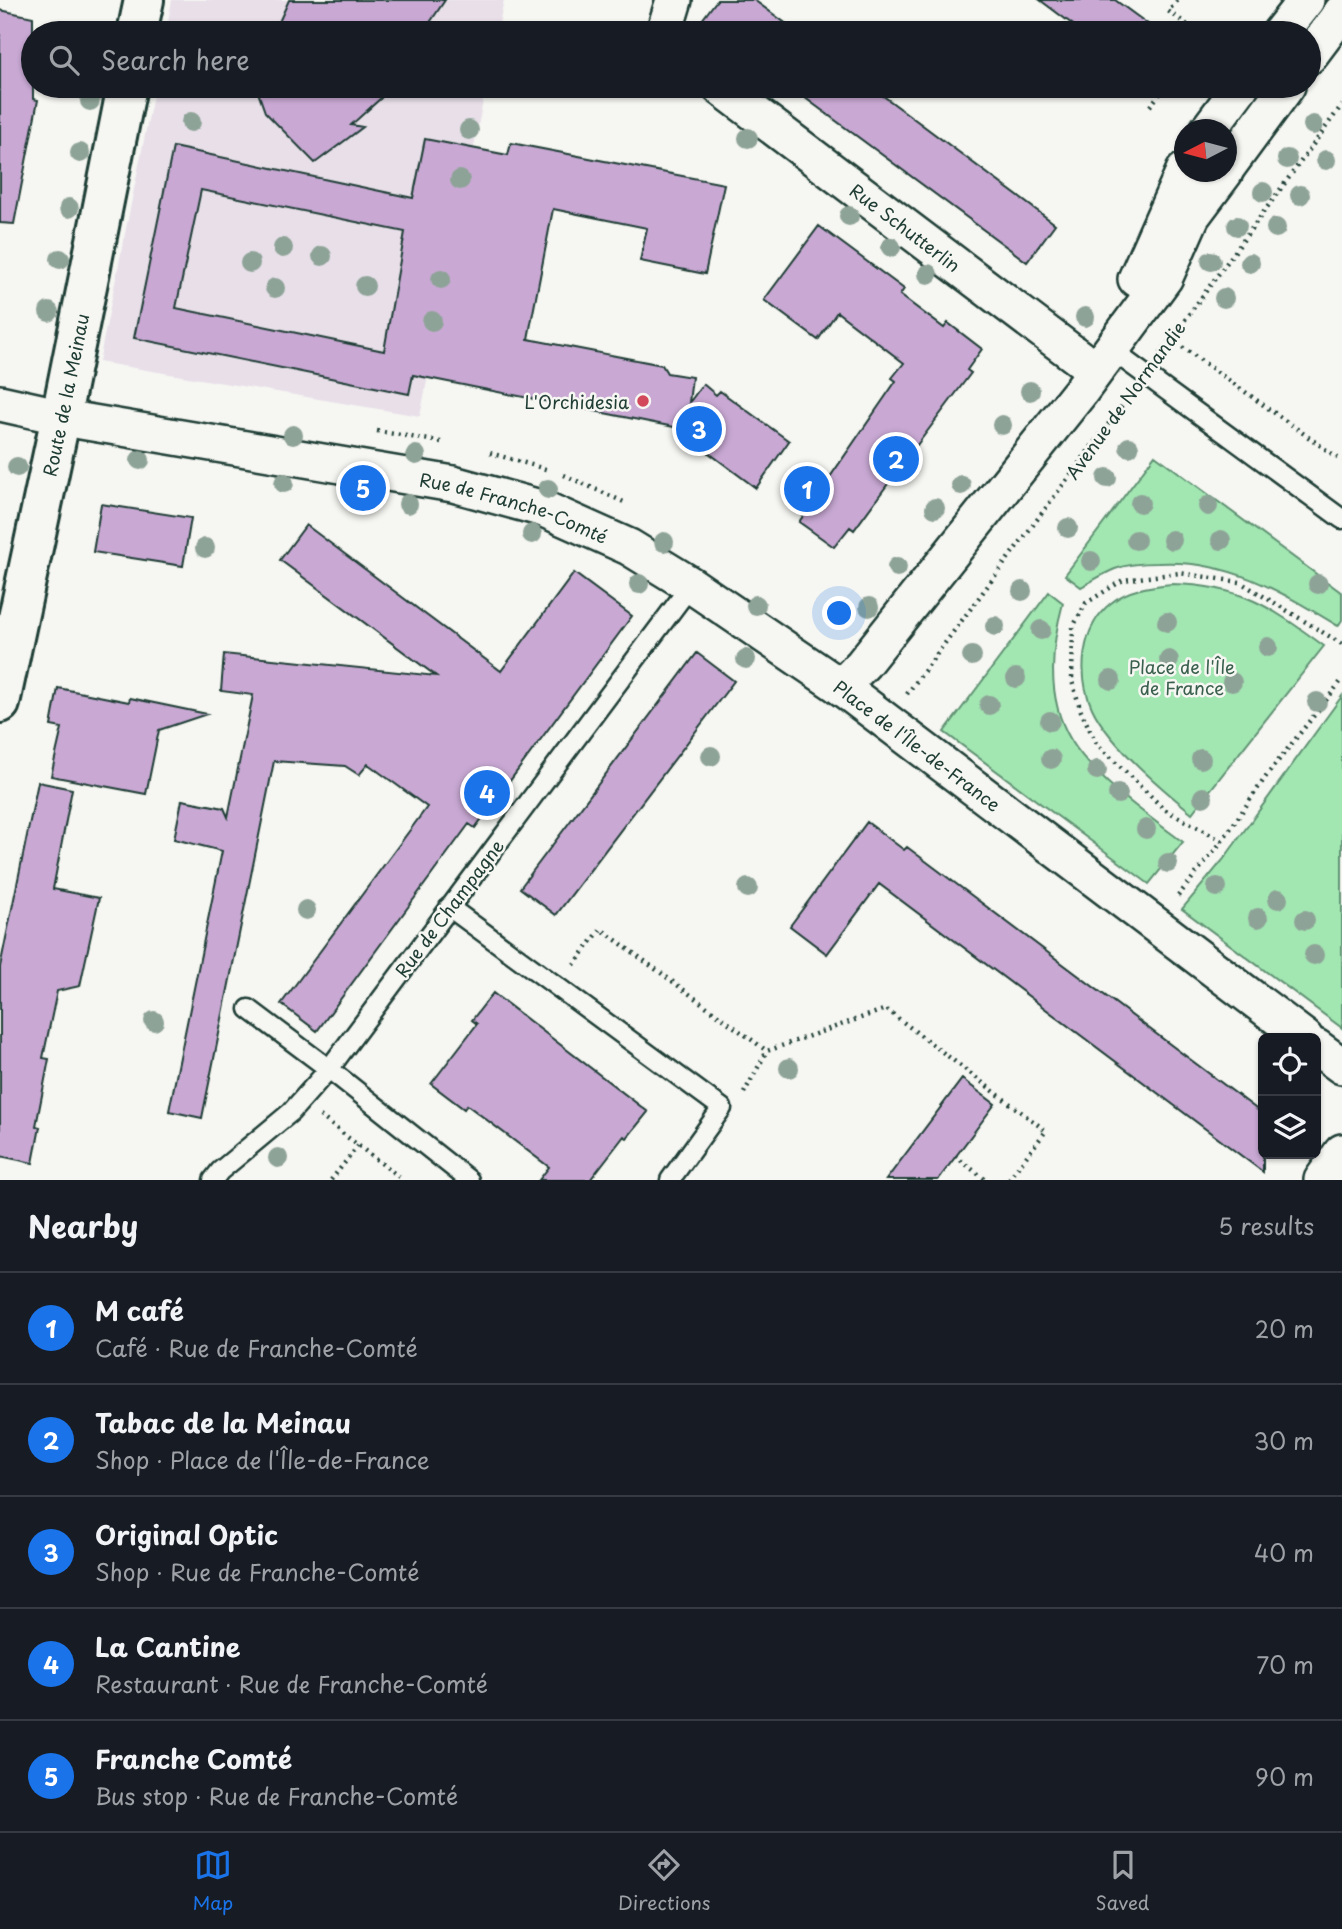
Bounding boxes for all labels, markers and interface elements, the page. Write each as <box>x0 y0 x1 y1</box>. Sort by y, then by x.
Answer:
search box <box>21 21 1321 98</box>
text: Search here <box>101 40 250 79</box>
icon: search <box>45 41 83 79</box>
north arrow <box>1174 119 1237 182</box>
street label: Rue Schutterlin <box>845 176 967 278</box>
street label: Route de la Meinau <box>35 311 95 479</box>
street label: Avenue de Normandie <box>1058 315 1192 485</box>
place label: L'Orchidesia <box>524 388 629 415</box>
marker: L'Orchidesia <box>635 393 651 409</box>
pin: 3 <box>676 403 722 455</box>
pin: 2 <box>873 433 919 485</box>
pin: 5 <box>340 462 386 514</box>
pin: 1 <box>784 463 830 515</box>
street label: Rue de Franche-Comté <box>417 465 612 549</box>
your location <box>822 596 856 630</box>
park label: Place de l'Île de France <box>1129 653 1235 701</box>
street label: Place de l'Île-de-France <box>829 673 1007 817</box>
pin: 4 <box>464 767 510 819</box>
street label: Rue de Champagne <box>388 833 510 983</box>
map controls <box>1258 1033 1321 1159</box>
button: locate <box>1258 1033 1321 1096</box>
button: layers <box>1258 1096 1321 1159</box>
text: Nearby <box>28 1203 138 1248</box>
text: 5 results <box>1218 1208 1314 1243</box>
text: M café <box>95 1291 184 1330</box>
text: 1 <box>46 1311 57 1346</box>
text: 20 m <box>1255 1311 1314 1346</box>
text: Café · Rue de Franche-Comté <box>95 1330 418 1365</box>
text: Tabac de la Meinau <box>95 1403 351 1442</box>
text: 2 <box>43 1423 59 1458</box>
text: 30 m <box>1253 1423 1314 1458</box>
text: Shop · Place de l'Île-de-France <box>95 1442 429 1477</box>
text: Original Optic <box>95 1515 278 1554</box>
text: 3 <box>43 1535 59 1570</box>
text: 40 m <box>1254 1535 1314 1570</box>
text: Shop · Rue de Franche-Comté <box>95 1554 419 1589</box>
text: La Cantine <box>95 1627 240 1666</box>
text: 4 <box>43 1647 59 1682</box>
text: 70 m <box>1256 1647 1314 1682</box>
text: Restaurant · Rue de Franche-Comté <box>95 1666 488 1701</box>
text: Franche Comté <box>95 1739 292 1778</box>
text: 5 <box>44 1759 58 1794</box>
text: 90 m <box>1255 1759 1314 1794</box>
text: Bus stop · Rue de Franche-Comté <box>95 1778 458 1813</box>
tab: Map <box>193 1846 233 1916</box>
tab: Directions <box>618 1846 711 1916</box>
tab: Saved <box>1096 1846 1149 1916</box>

